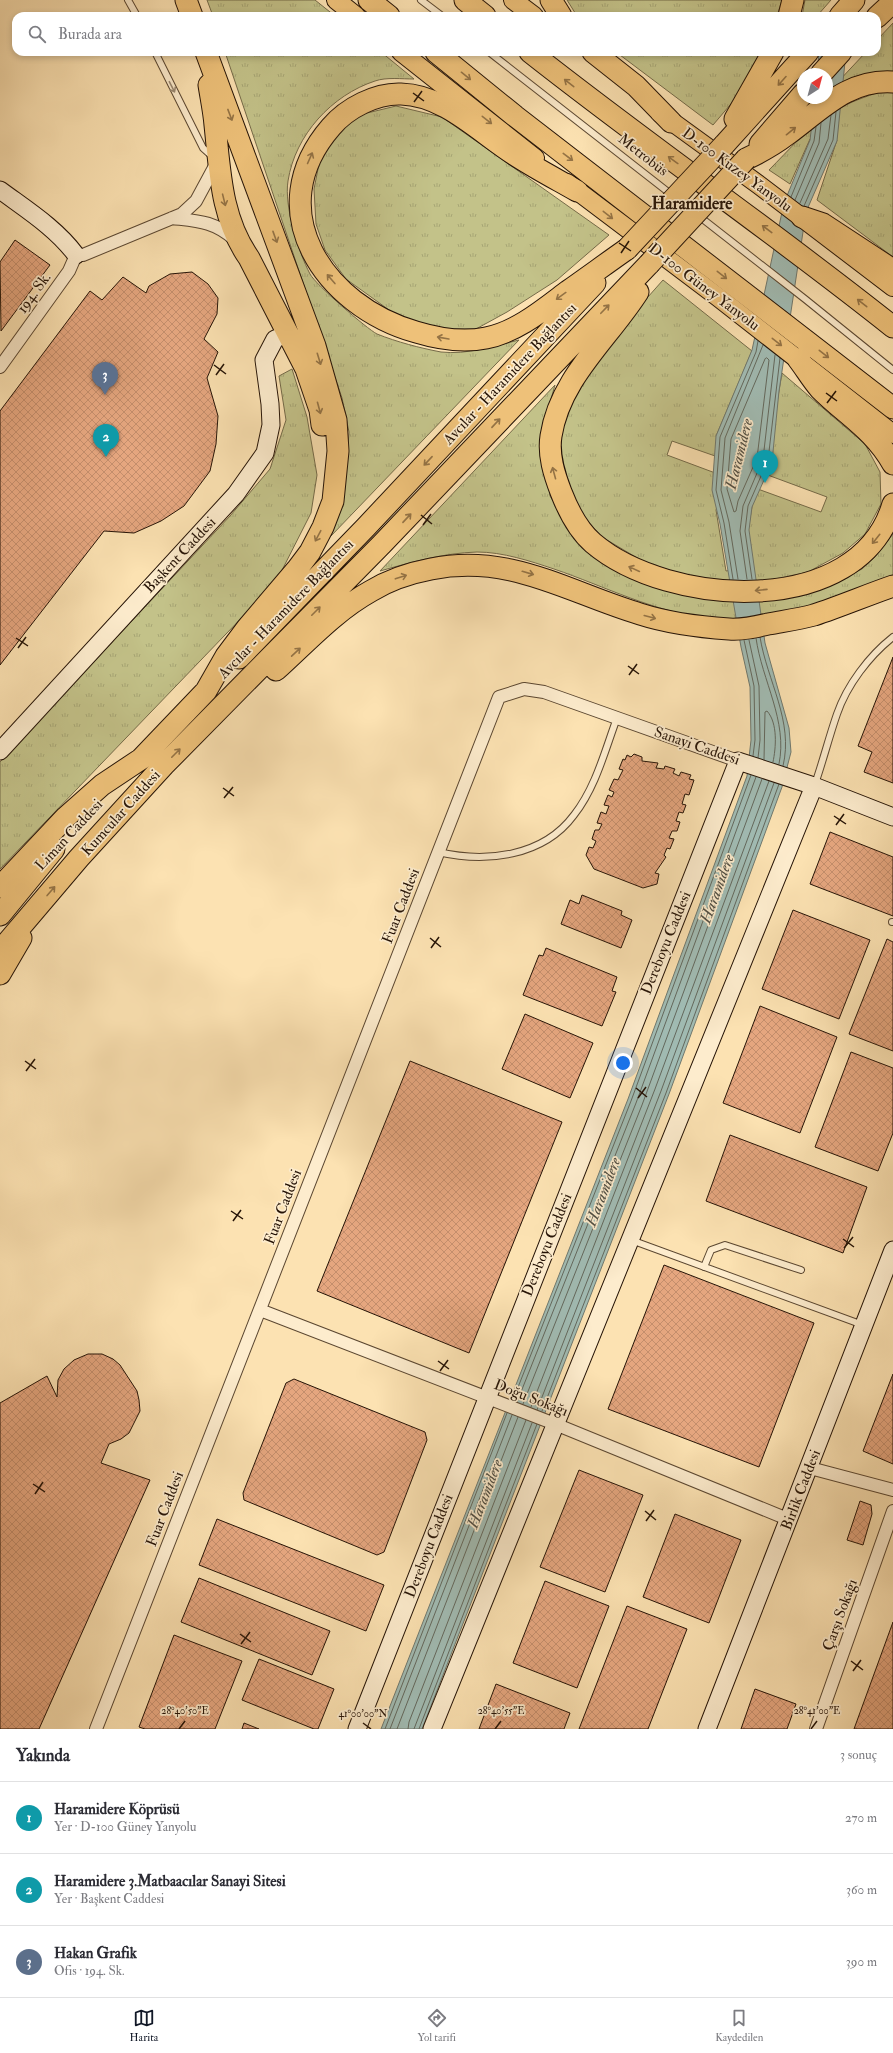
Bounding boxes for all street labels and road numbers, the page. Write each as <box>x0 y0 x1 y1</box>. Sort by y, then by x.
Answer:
street label: D-100 Kuzey Yanyolu <box>678 124 796 216</box>
street label: Metrobüs <box>614 130 672 180</box>
street label: D-100 Güney Yanyolu <box>645 239 764 335</box>
street label: 194. Sk. <box>13 269 55 317</box>
street label: Avcılar - Haramidere Bağlantısı <box>439 299 581 450</box>
street label: Başkent Caddesi <box>140 513 220 597</box>
street label: Avcılar - Haramidere Bağlantısı <box>213 535 358 684</box>
street label: Sanayi Caddesi <box>652 722 742 770</box>
street label: Kumcular Caddesi <box>77 766 165 860</box>
street label: Liman Caddesi <box>31 795 107 875</box>
street label: Fuar Caddesi <box>378 866 424 946</box>
street label: Dereboyu Caddesi <box>637 889 695 997</box>
street label: Fuar Caddesi <box>260 1167 306 1247</box>
street label: Dereboyu Caddesi <box>518 1191 576 1299</box>
street label: Doğu Sokağı <box>491 1375 571 1421</box>
street label: Birlik Caddesi <box>777 1447 825 1533</box>
street label: Fuar Caddesi <box>142 1469 188 1549</box>
street label: Dereboyu Caddesi <box>400 1491 458 1601</box>
street label: Çarşı Sokağı <box>818 1576 862 1654</box>

